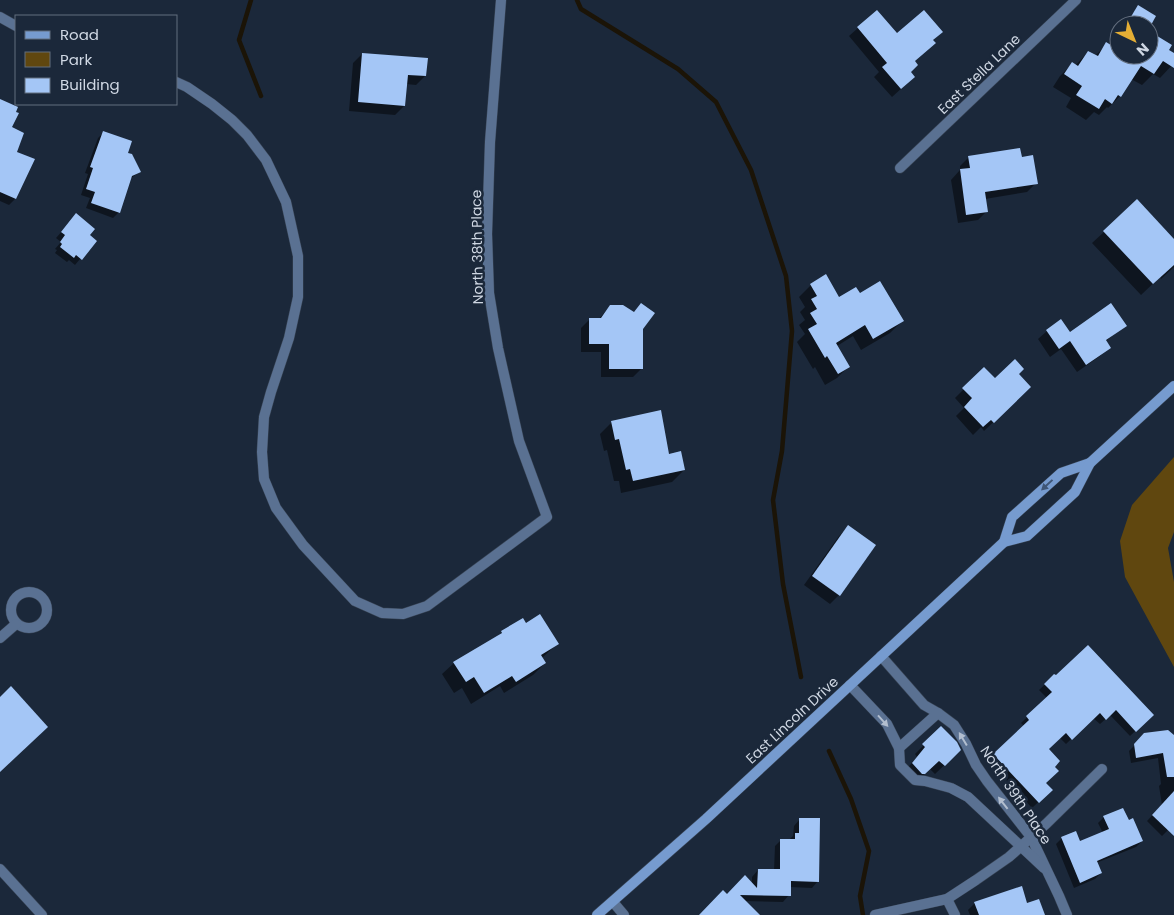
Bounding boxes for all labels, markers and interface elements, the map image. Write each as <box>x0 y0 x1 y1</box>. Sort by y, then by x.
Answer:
legend <box>15 15 178 105</box>
north arrow <box>1109 15 1159 65</box>
text: Road <box>60 24 99 45</box>
street label: East Stella Lane <box>933 29 1025 119</box>
text: N <box>1132 39 1154 60</box>
text: Park <box>60 49 92 70</box>
text: Building <box>60 74 120 95</box>
street label: North 38th Place <box>466 189 488 305</box>
one-way arrow <box>1042 479 1054 491</box>
street label: East Lincoln Drive <box>741 672 843 768</box>
one-way arrow <box>877 715 889 727</box>
one-way arrow <box>958 733 967 746</box>
street label: North 39th Place <box>976 742 1057 848</box>
one-way arrow <box>998 796 1009 809</box>

